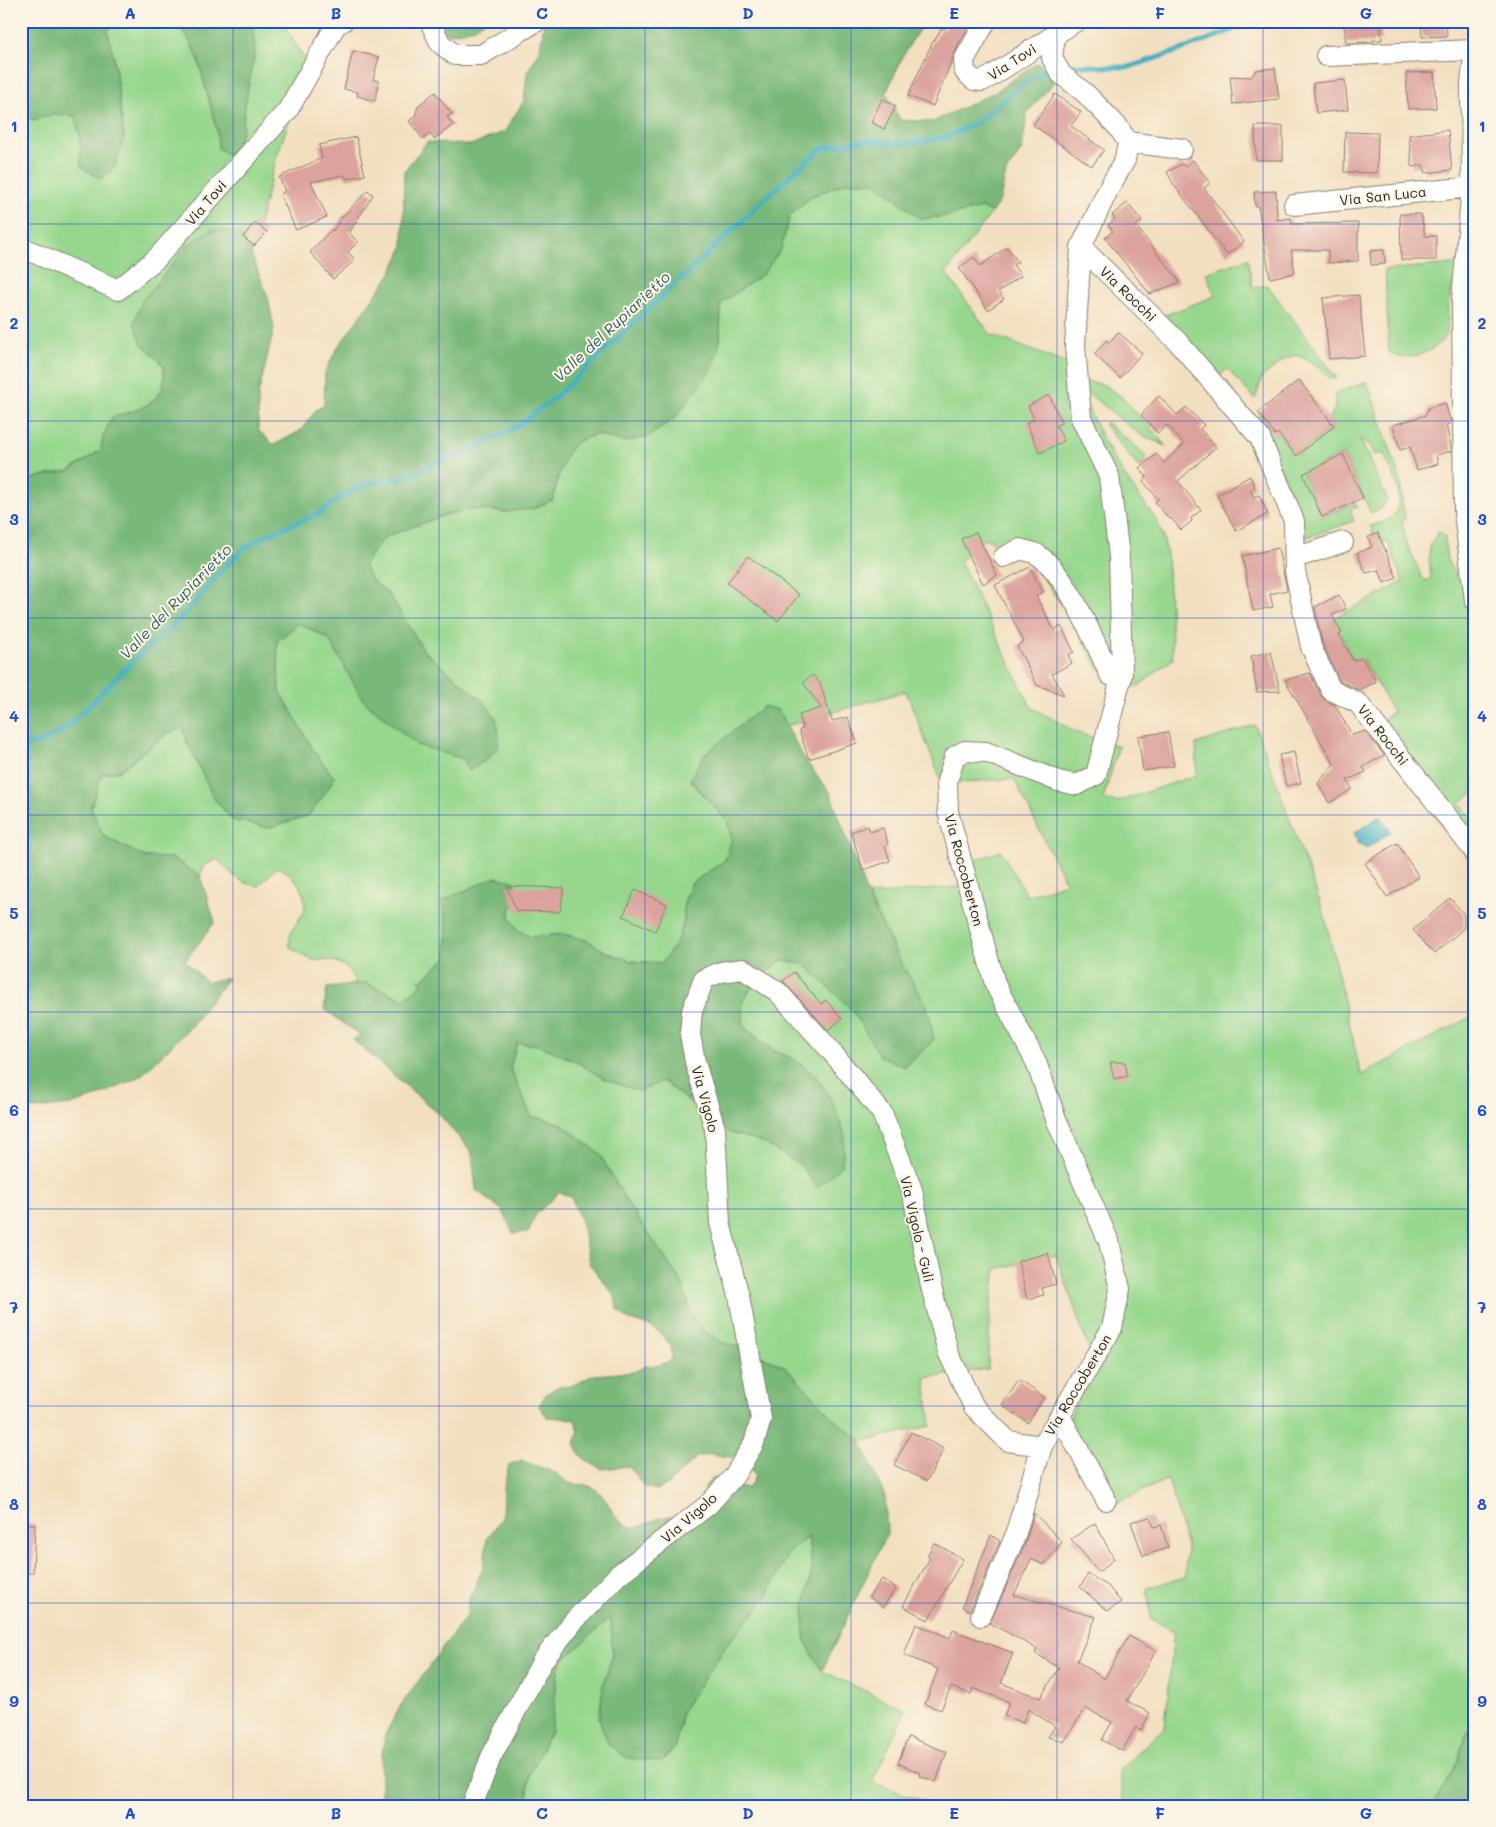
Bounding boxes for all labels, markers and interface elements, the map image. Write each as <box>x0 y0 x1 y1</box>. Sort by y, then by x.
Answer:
text: A <box>124 2 136 23</box>
text: B <box>331 2 341 23</box>
text: C <box>536 2 548 23</box>
text: D <box>742 2 754 23</box>
text: E <box>949 2 959 23</box>
text: F <box>1155 2 1165 23</box>
text: G <box>1360 2 1372 23</box>
street label: Via Tovi <box>984 39 1040 84</box>
text: 1 <box>10 115 18 136</box>
text: 1 <box>1478 115 1486 136</box>
street label: Via Tovi <box>181 176 231 229</box>
street label: Via San Luca <box>1339 181 1427 210</box>
street label: Via Rocchi <box>1096 262 1161 326</box>
water label: Valle del Rupiarietto <box>549 267 674 386</box>
text: 2 <box>10 312 19 333</box>
text: 2 <box>1478 312 1487 333</box>
text: 3 <box>9 508 19 529</box>
text: 3 <box>1477 508 1487 529</box>
water label: Valle del Rupiarietto <box>115 539 236 663</box>
street label: Via Rocchi <box>1354 700 1413 769</box>
text: 4 <box>9 705 19 726</box>
text: 4 <box>1477 705 1487 726</box>
street label: Via Roccoberton <box>940 812 989 928</box>
text: 5 <box>9 902 19 923</box>
text: 5 <box>1477 902 1487 923</box>
street label: Via Vigolo <box>688 1064 723 1134</box>
text: 6 <box>9 1099 19 1120</box>
text: 6 <box>1477 1099 1487 1120</box>
street label: Via Vigolo - Guli <box>896 1174 939 1284</box>
text: 7 <box>10 1296 19 1317</box>
text: 7 <box>1478 1296 1487 1317</box>
street label: Via Roccoberton <box>1040 1330 1115 1439</box>
street label: Via Vigolo <box>657 1488 721 1547</box>
text: 8 <box>9 1493 19 1514</box>
text: 8 <box>1477 1493 1487 1514</box>
text: 9 <box>9 1690 19 1711</box>
text: 9 <box>1477 1690 1487 1711</box>
text: A <box>124 1802 136 1823</box>
text: B <box>331 1802 341 1823</box>
text: C <box>536 1802 548 1823</box>
text: D <box>742 1802 754 1823</box>
text: E <box>949 1802 959 1823</box>
text: F <box>1155 1802 1165 1823</box>
text: G <box>1360 1802 1372 1823</box>

